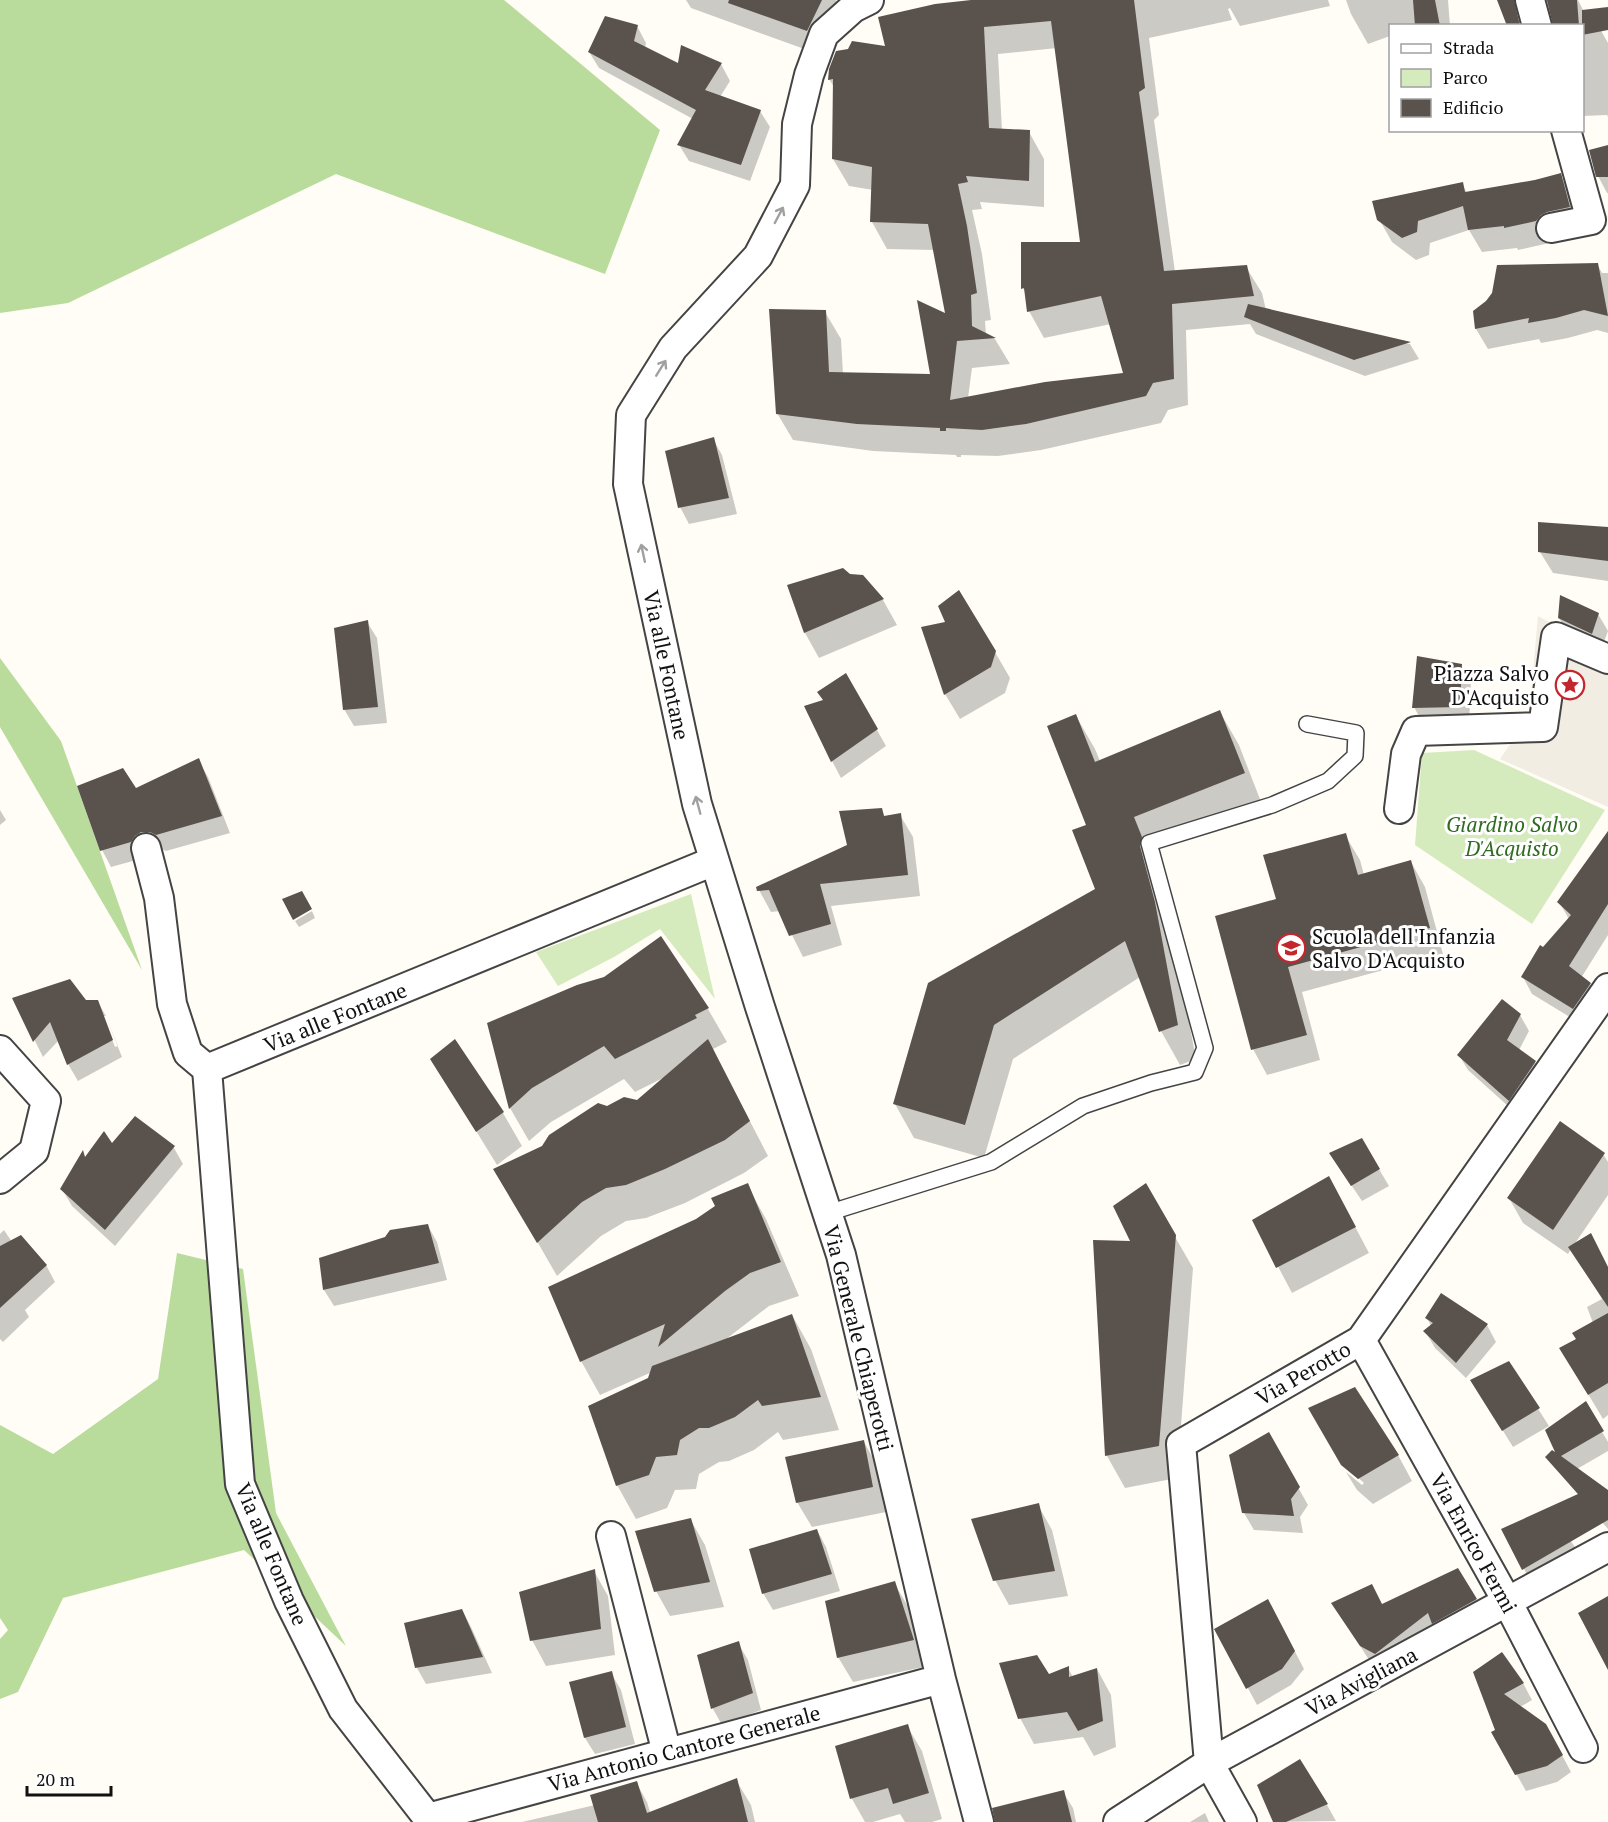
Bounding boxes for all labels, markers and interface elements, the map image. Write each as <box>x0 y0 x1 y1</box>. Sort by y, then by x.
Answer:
legend <box>1389 24 1584 132</box>
text: Strada <box>1443 35 1494 59</box>
text: Parco <box>1443 65 1488 89</box>
text: Edificio <box>1443 95 1503 119</box>
one-way arrow <box>774 206 785 224</box>
one-way arrow <box>655 360 667 377</box>
one-way arrow <box>636 544 648 563</box>
street label: Via alle Fontane <box>637 588 697 742</box>
place label: Piazza Salvo D'Acquisto <box>1434 659 1549 711</box>
place icon: Piazza Salvo D'Acquisto <box>1554 669 1586 701</box>
one-way arrow <box>691 796 703 815</box>
park label: Giardino Salvo D'Acquisto <box>1446 810 1578 862</box>
place label: Scuola dell'Infanzia Salvo D'Acquisto <box>1312 922 1496 974</box>
school or university icon: Scuola dell'Infanzia Salvo D'Acquisto <box>1275 932 1307 964</box>
street label: Via alle Fontane <box>259 976 411 1058</box>
street label: Via Generale Chiaperotti <box>817 1222 901 1454</box>
street label: Via Perotto <box>1250 1335 1356 1411</box>
street label: Via Enrico Fermi <box>1424 1468 1524 1618</box>
street label: Via alle Fontane <box>229 1478 315 1630</box>
street label: Via Avigliana <box>1300 1640 1422 1722</box>
street label: Via Antonio Cantore Generale <box>545 1698 823 1798</box>
scale bar <box>27 1759 111 1797</box>
text: 20 m <box>36 1767 76 1791</box>

